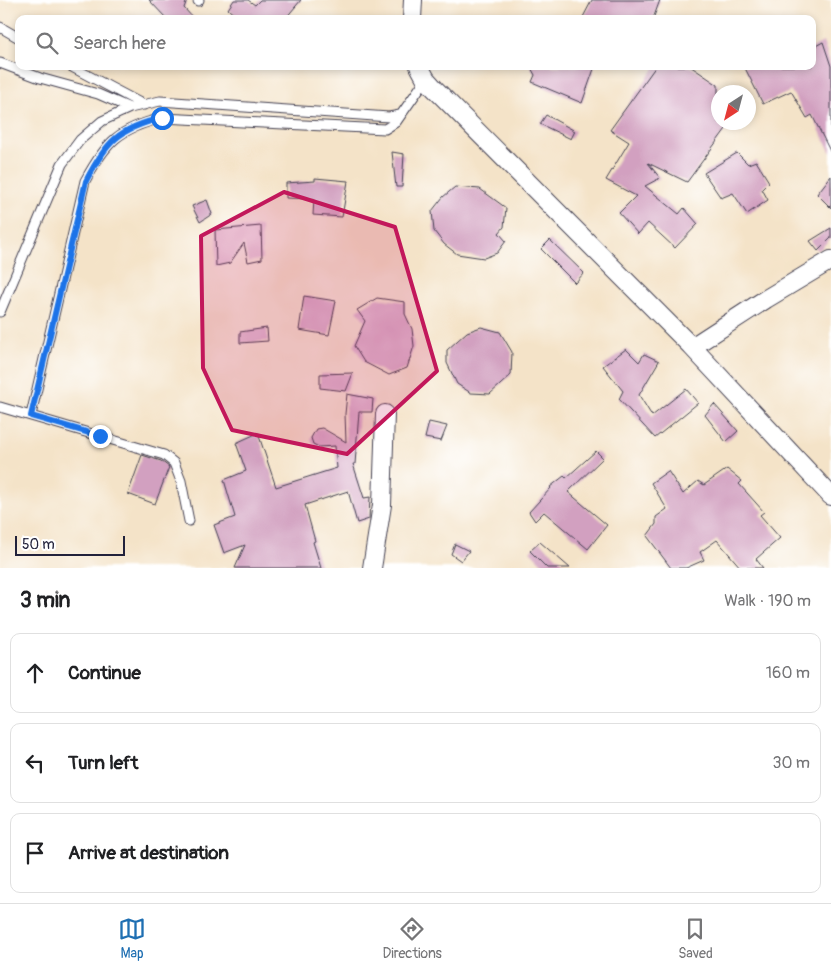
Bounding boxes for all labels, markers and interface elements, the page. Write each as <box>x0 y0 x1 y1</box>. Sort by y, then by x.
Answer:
search box <box>15 15 816 70</box>
icon: search <box>33 29 61 57</box>
text: Search here <box>73 31 166 55</box>
north arrow <box>711 85 756 130</box>
route start <box>151 107 174 130</box>
route end <box>89 425 112 448</box>
scale bar <box>15 533 125 556</box>
text: 50 m <box>22 536 55 553</box>
text: 3 min <box>20 587 70 614</box>
text: Walk · 190 m <box>724 591 811 611</box>
icon: ahead <box>21 659 49 687</box>
text: Continue <box>68 661 141 685</box>
text: 160 m <box>766 663 810 683</box>
icon: left <box>21 749 49 777</box>
text: Turn left <box>68 751 138 775</box>
text: 30 m <box>772 753 810 773</box>
icon: arrive <box>21 839 49 867</box>
text: Arrive at destination <box>68 841 229 865</box>
tab: Map <box>118 915 146 962</box>
tab: Directions <box>382 915 442 962</box>
tab: Saved <box>678 915 713 962</box>

